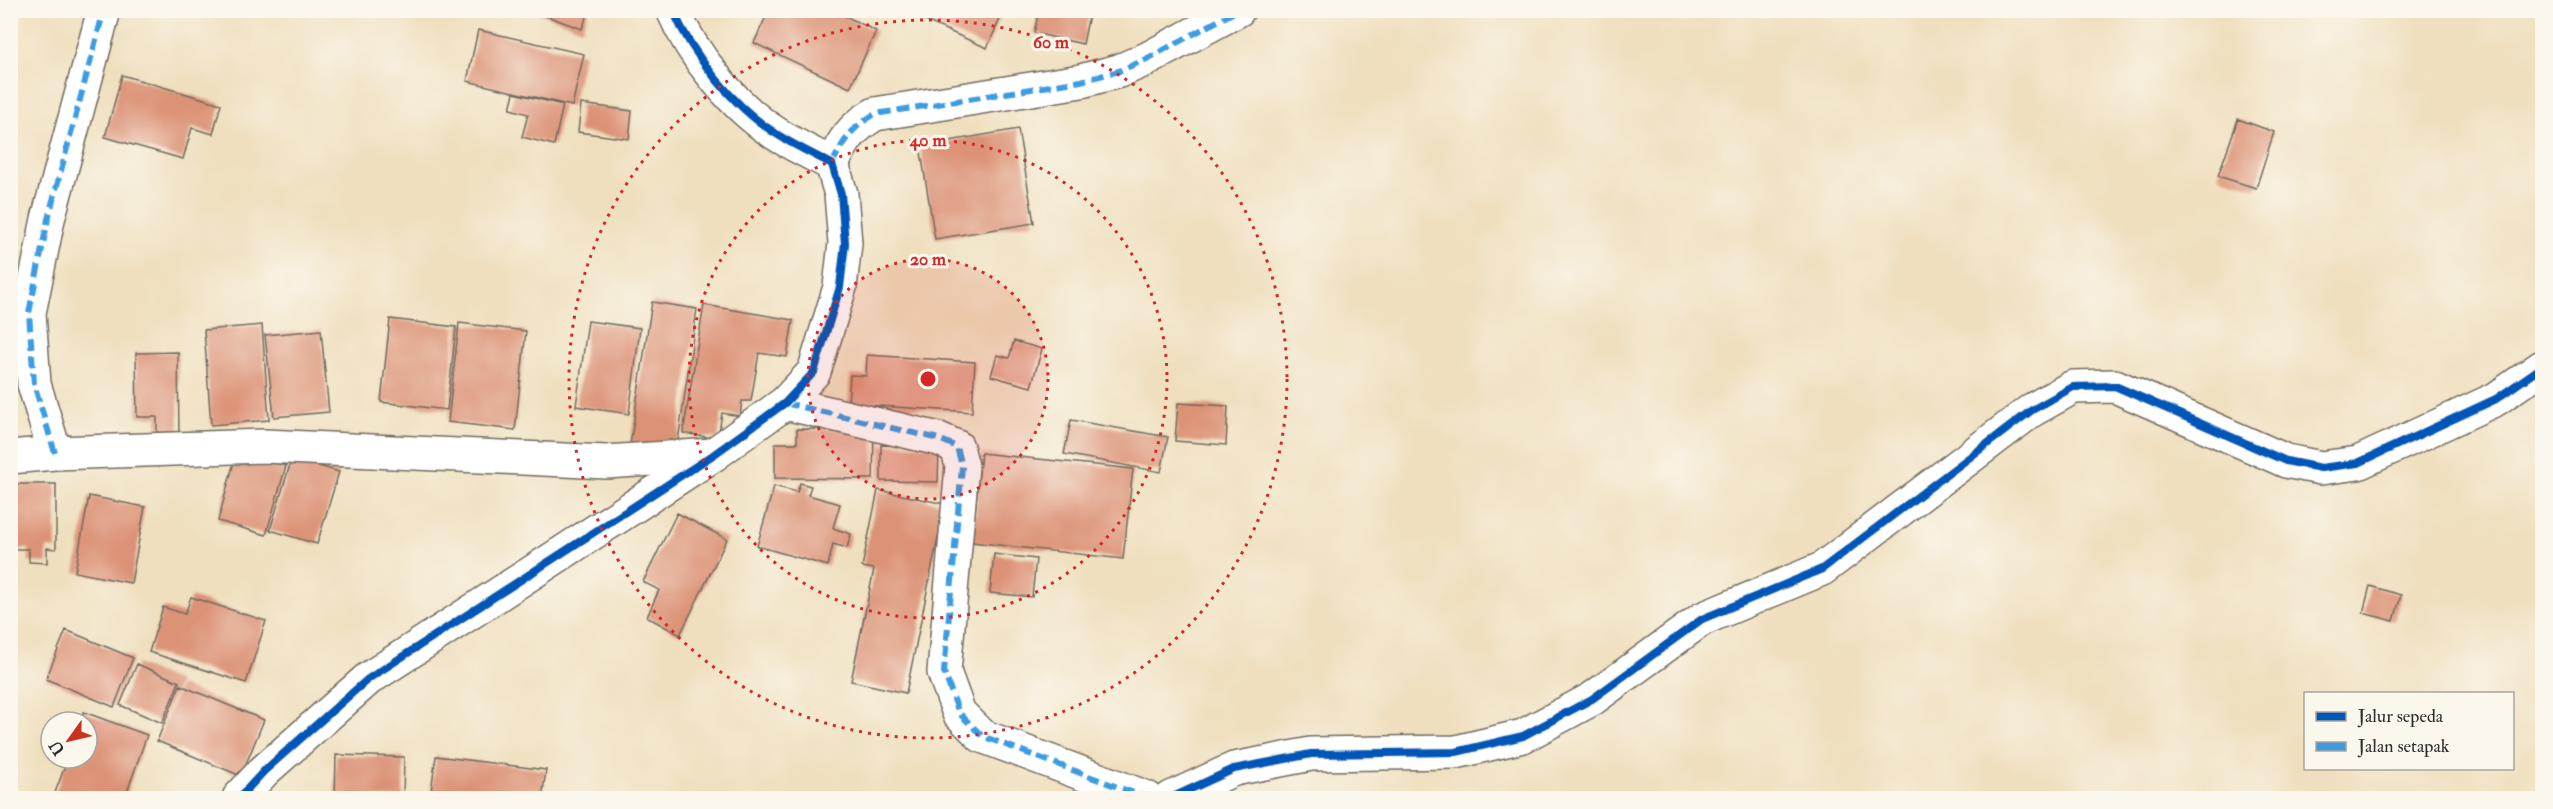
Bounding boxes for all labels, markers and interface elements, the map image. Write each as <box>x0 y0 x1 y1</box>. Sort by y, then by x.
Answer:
text: 60 m <box>1033 31 1070 54</box>
text: 40 m <box>909 129 947 152</box>
text: 20 m <box>910 248 947 271</box>
centre of rings <box>918 369 938 389</box>
legend <box>2304 692 2514 770</box>
text: Jalur sepeda <box>2357 705 2444 728</box>
north arrow <box>39 710 99 770</box>
text: Jalan setapak <box>2357 735 2450 758</box>
text: U <box>45 736 69 759</box>

